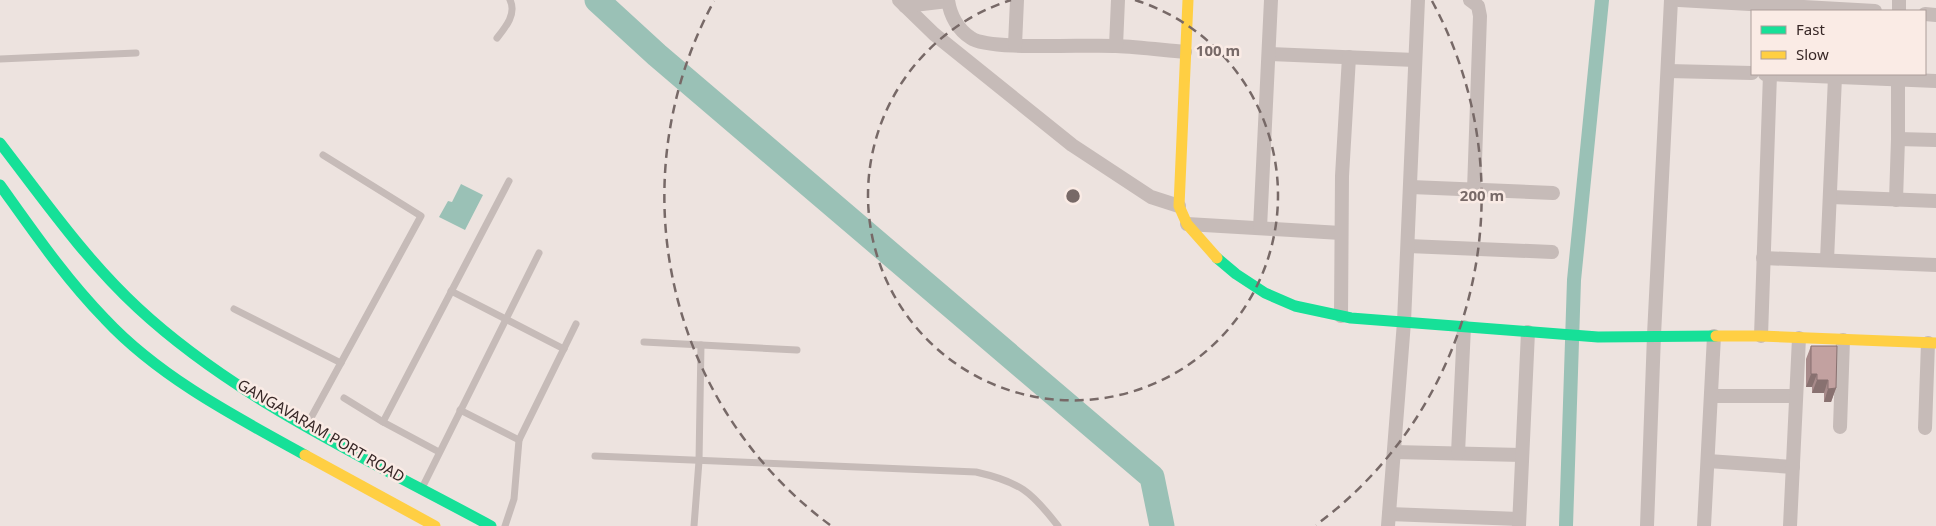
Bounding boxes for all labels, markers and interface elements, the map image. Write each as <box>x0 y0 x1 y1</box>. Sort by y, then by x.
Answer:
legend <box>1751 10 1926 75</box>
text: Fast <box>1796 19 1825 39</box>
text: 100 m <box>1196 40 1240 60</box>
text: Slow <box>1796 44 1829 64</box>
text: 200 m <box>1460 185 1504 205</box>
centre of rings <box>1064 187 1082 205</box>
street label: GANGAVARAM PORT ROAD <box>234 374 409 486</box>

